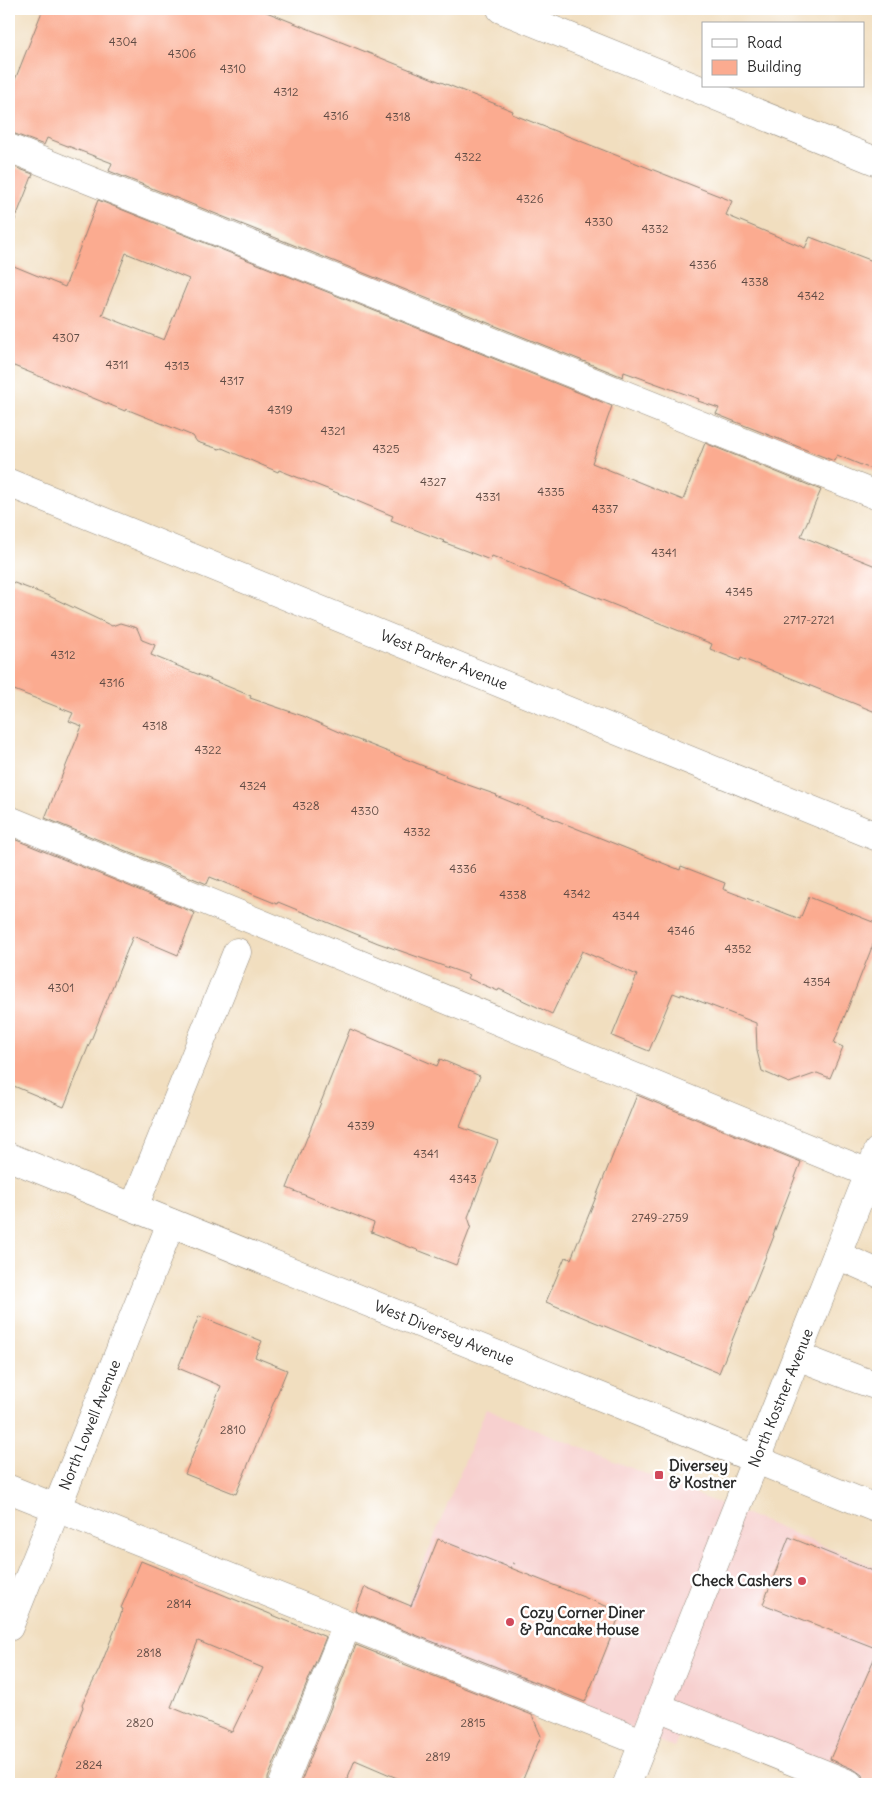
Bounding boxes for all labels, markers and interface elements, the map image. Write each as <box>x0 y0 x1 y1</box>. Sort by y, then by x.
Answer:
legend <box>702 22 864 88</box>
text: Road <box>747 33 782 52</box>
house number: 4304 <box>109 34 137 49</box>
house number: 4306 <box>168 46 196 61</box>
text: Building <box>747 57 802 76</box>
house number: 4310 <box>220 61 246 76</box>
house number: 4312 <box>274 84 299 99</box>
house number: 4316 <box>323 108 349 123</box>
house number: 4318 <box>385 109 411 124</box>
house number: 4322 <box>455 149 482 164</box>
house number: 4326 <box>516 191 544 206</box>
house number: 4330 <box>585 214 613 229</box>
house number: 4332 <box>641 221 669 236</box>
house number: 4336 <box>689 257 717 272</box>
house number: 4338 <box>741 274 769 289</box>
house number: 4342 <box>797 288 825 303</box>
house number: 4307 <box>52 330 80 345</box>
house number: 4311 <box>105 357 129 372</box>
house number: 4313 <box>164 358 190 373</box>
house number: 4317 <box>220 373 244 388</box>
house number: 4319 <box>267 402 293 417</box>
house number: 4321 <box>320 423 346 438</box>
house number: 4325 <box>372 441 400 456</box>
house number: 4327 <box>420 474 446 489</box>
house number: 4335 <box>537 484 565 499</box>
house number: 4331 <box>475 489 501 504</box>
house number: 4337 <box>592 501 618 516</box>
house number: 4341 <box>651 545 677 560</box>
house number: 4345 <box>725 584 753 599</box>
house number: 2717-2721 <box>783 612 835 627</box>
street label: West Parker Avenue <box>378 625 511 694</box>
house number: 4312 <box>51 647 76 662</box>
house number: 4316 <box>99 675 125 690</box>
house number: 4318 <box>142 718 168 733</box>
house number: 4322 <box>195 742 222 757</box>
house number: 4324 <box>239 778 267 793</box>
house number: 4328 <box>292 798 320 813</box>
house number: 4330 <box>351 803 379 818</box>
house number: 4332 <box>403 824 431 839</box>
house number: 4336 <box>449 861 477 876</box>
house number: 4342 <box>563 886 591 901</box>
house number: 4338 <box>499 887 527 902</box>
house number: 4344 <box>612 908 640 923</box>
house number: 4346 <box>667 923 695 938</box>
house number: 4352 <box>724 941 752 956</box>
house number: 4354 <box>803 974 831 989</box>
house number: 4301 <box>48 980 74 995</box>
house number: 4339 <box>347 1118 375 1133</box>
house number: 4341 <box>413 1146 439 1161</box>
house number: 4343 <box>449 1171 477 1186</box>
house number: 2749-2759 <box>631 1210 689 1225</box>
street label: West Diversey Avenue <box>371 1296 517 1369</box>
street label: North Kostner Avenue <box>744 1326 817 1470</box>
street label: North Lowell Avenue <box>55 1357 124 1493</box>
house number: 2810 <box>220 1422 246 1437</box>
place label: Diversey & Kostner <box>669 1456 737 1492</box>
marker: Diversey & Kostner <box>653 1469 665 1481</box>
place label: Check Cashers <box>692 1571 792 1590</box>
marker: Check Cashers <box>796 1575 808 1587</box>
house number: 2814 <box>166 1596 192 1611</box>
place label: Cozy Corner Diner & Pancake House <box>520 1603 646 1639</box>
marker: Cozy Corner Diner & Pancake House <box>504 1616 516 1628</box>
house number: 2818 <box>136 1645 162 1660</box>
house number: 2820 <box>126 1715 154 1730</box>
house number: 2815 <box>460 1715 486 1730</box>
house number: 2819 <box>425 1749 451 1764</box>
house number: 2824 <box>76 1757 102 1772</box>

